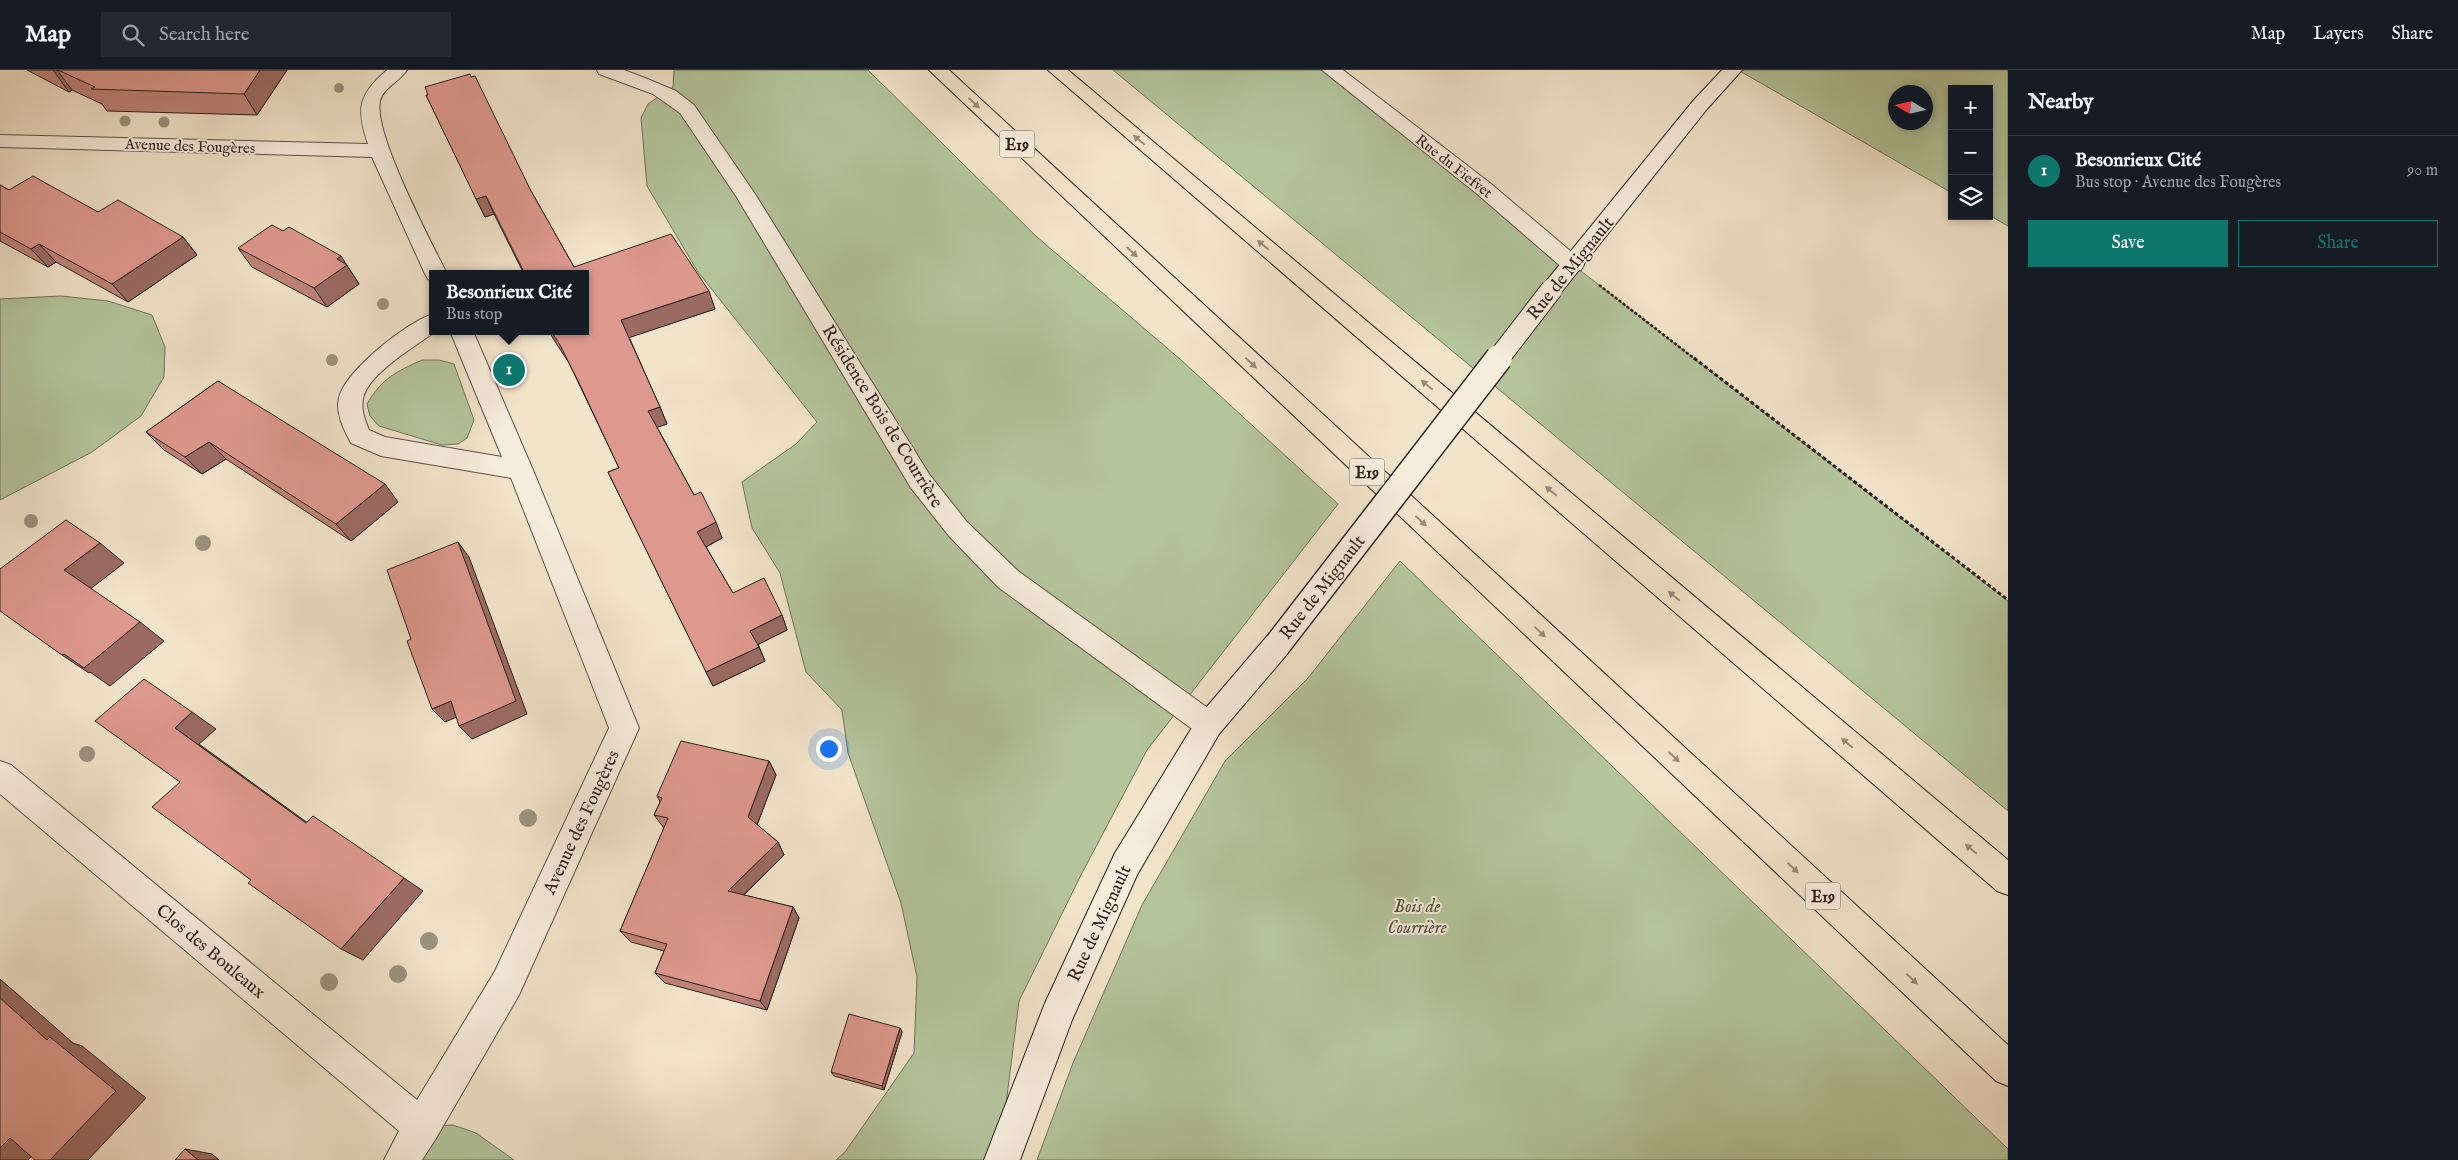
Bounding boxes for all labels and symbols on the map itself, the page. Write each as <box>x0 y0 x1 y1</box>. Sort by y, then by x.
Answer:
north arrow <box>1888 85 1933 130</box>
one-way arrow <box>967 97 979 109</box>
street label: Rue du Fiefvet <box>1411 130 1496 202</box>
road number: E19 <box>1000 131 1034 158</box>
one-way arrow <box>1134 134 1146 146</box>
street label: Avenue des Fougères <box>123 135 255 158</box>
street label: Rue de Mignault <box>1523 213 1620 325</box>
one-way arrow <box>1257 240 1270 251</box>
one-way arrow <box>1126 246 1138 258</box>
street label: Résidence Bois de Courrière <box>816 321 948 513</box>
pin: 1 <box>493 351 525 389</box>
one-way arrow <box>1245 357 1257 369</box>
one-way arrow <box>1421 380 1434 391</box>
road number: E19 <box>1350 458 1384 486</box>
one-way arrow <box>1544 485 1557 496</box>
one-way arrow <box>1414 515 1426 527</box>
street label: Rue de Mignault <box>1275 531 1371 645</box>
one-way arrow <box>1669 590 1681 602</box>
one-way arrow <box>1533 626 1545 638</box>
your location <box>816 736 842 762</box>
one-way arrow <box>1841 738 1854 749</box>
street label: Avenue des Fougères <box>538 747 626 899</box>
one-way arrow <box>1668 751 1680 763</box>
one-way arrow <box>1965 843 1978 854</box>
street label: Rue de Mignault <box>1063 862 1137 986</box>
one-way arrow <box>1786 862 1798 874</box>
road number: E19 <box>1806 882 1840 909</box>
park label: Bois de Courrière <box>1387 896 1447 940</box>
street label: Clos des Bouleaux <box>151 900 270 1005</box>
one-way arrow <box>1905 973 1917 985</box>

